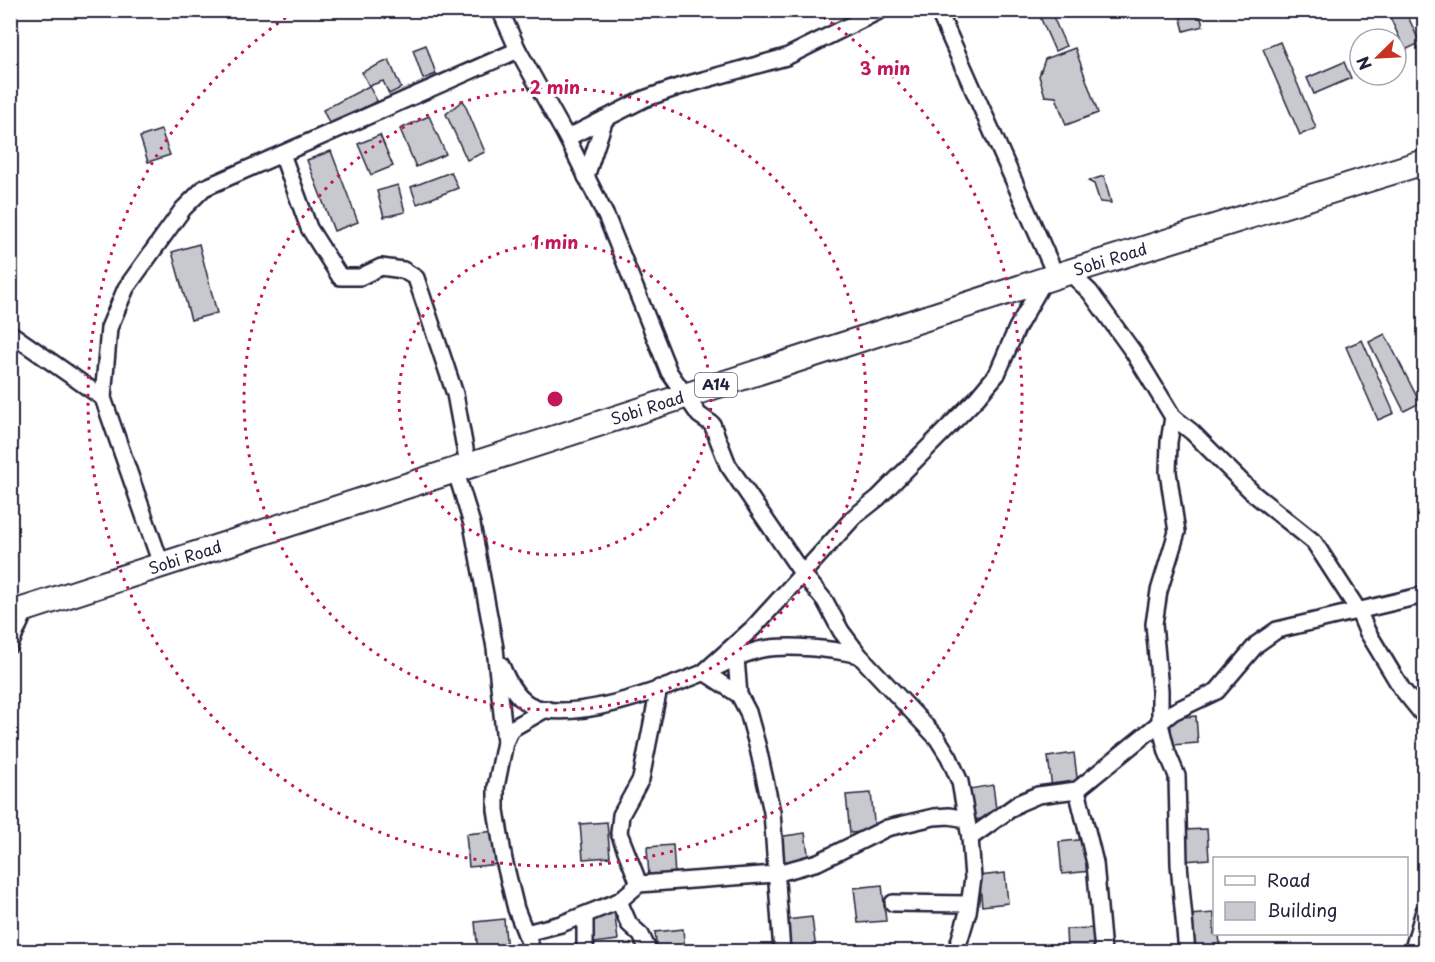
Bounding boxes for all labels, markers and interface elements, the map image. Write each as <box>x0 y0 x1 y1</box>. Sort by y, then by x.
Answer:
north arrow <box>1348 27 1408 87</box>
text: N <box>1350 53 1377 74</box>
text: 3 min <box>860 54 910 81</box>
text: 2 min <box>530 73 580 100</box>
text: 1 min <box>532 228 578 255</box>
street label: Sobi Road <box>1070 236 1150 281</box>
road number: A14 <box>695 373 737 397</box>
street label: Sobi Road <box>608 384 687 430</box>
centre of rings <box>545 389 565 409</box>
street label: Sobi Road <box>145 533 224 580</box>
legend <box>1213 857 1408 935</box>
text: Road <box>1267 866 1311 893</box>
text: Building <box>1267 896 1337 923</box>

